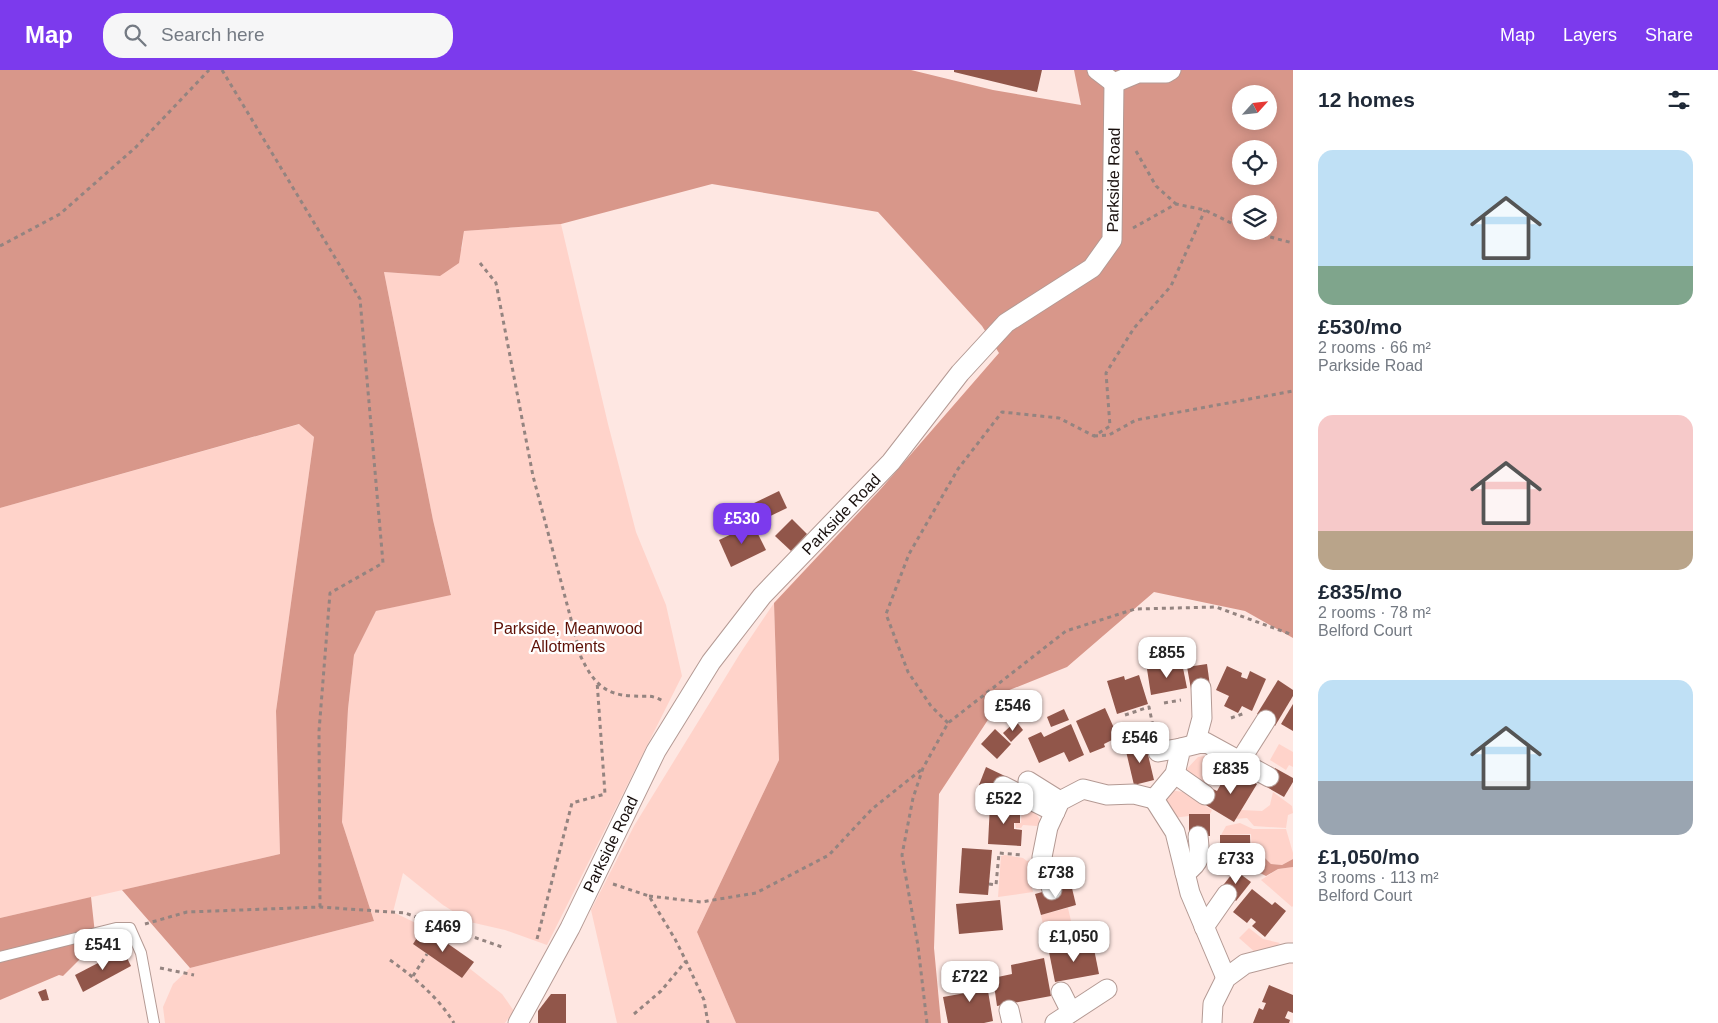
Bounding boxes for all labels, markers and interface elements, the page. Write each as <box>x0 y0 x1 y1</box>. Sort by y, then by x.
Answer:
search box <box>103 13 453 58</box>
text: Map <box>25 21 73 48</box>
icon: search <box>121 21 149 49</box>
text: Search here <box>161 24 265 45</box>
text: Map <box>1500 25 1535 45</box>
text: Layers <box>1563 25 1617 45</box>
text: Share <box>1645 25 1693 45</box>
north arrow <box>1232 85 1278 130</box>
map controls <box>1232 85 1277 240</box>
icon: filters <box>1665 86 1693 114</box>
text: 12 homes <box>1318 88 1415 111</box>
street label: Parkside Road <box>1104 127 1123 233</box>
button: locate <box>1232 140 1277 185</box>
icon: home <box>1461 183 1551 273</box>
button: layers <box>1232 195 1277 240</box>
text: £530/mo <box>1318 315 1402 338</box>
text: 2 rooms · 66 m² <box>1318 339 1431 356</box>
text: Parkside Road <box>1318 357 1423 374</box>
icon: home <box>1461 448 1551 538</box>
street label: Parkside Road <box>799 471 884 558</box>
pin: £530 <box>712 502 772 545</box>
text: £530 <box>724 510 760 527</box>
text: £835/mo <box>1318 580 1402 603</box>
text: 2 rooms · 78 m² <box>1318 604 1431 621</box>
park label: Parkside, Meanwood Allotments <box>493 620 643 655</box>
text: Belford Court <box>1318 622 1412 639</box>
pin: £855 <box>1137 636 1197 679</box>
text: £855 <box>1149 644 1185 661</box>
pin: £546 <box>983 690 1043 732</box>
text: £546 <box>995 697 1031 714</box>
icon: home <box>1461 713 1551 803</box>
pin: £546 <box>1110 722 1170 764</box>
text: £546 <box>1122 729 1158 746</box>
pin: £835 <box>1201 752 1261 795</box>
text: £835 <box>1213 760 1249 777</box>
pin: £522 <box>974 782 1034 825</box>
text: £522 <box>986 790 1022 807</box>
street label: Parkside Road <box>580 793 641 895</box>
pin: £733 <box>1206 842 1266 885</box>
text: £1,050/mo <box>1318 845 1420 868</box>
text: £733 <box>1218 850 1254 867</box>
pin: £738 <box>1026 856 1086 899</box>
text: £738 <box>1038 864 1074 881</box>
text: 3 rooms · 113 m² <box>1318 869 1439 886</box>
text: Belford Court <box>1318 887 1412 904</box>
pin: £469 <box>413 910 473 953</box>
text: £469 <box>425 918 461 935</box>
pin: £1,050 <box>1033 920 1115 963</box>
pin: £541 <box>73 928 133 971</box>
text: £1,050 <box>1050 928 1098 945</box>
text: £541 <box>85 936 121 953</box>
pin: £722 <box>940 960 1000 1003</box>
text: £722 <box>952 968 988 985</box>

